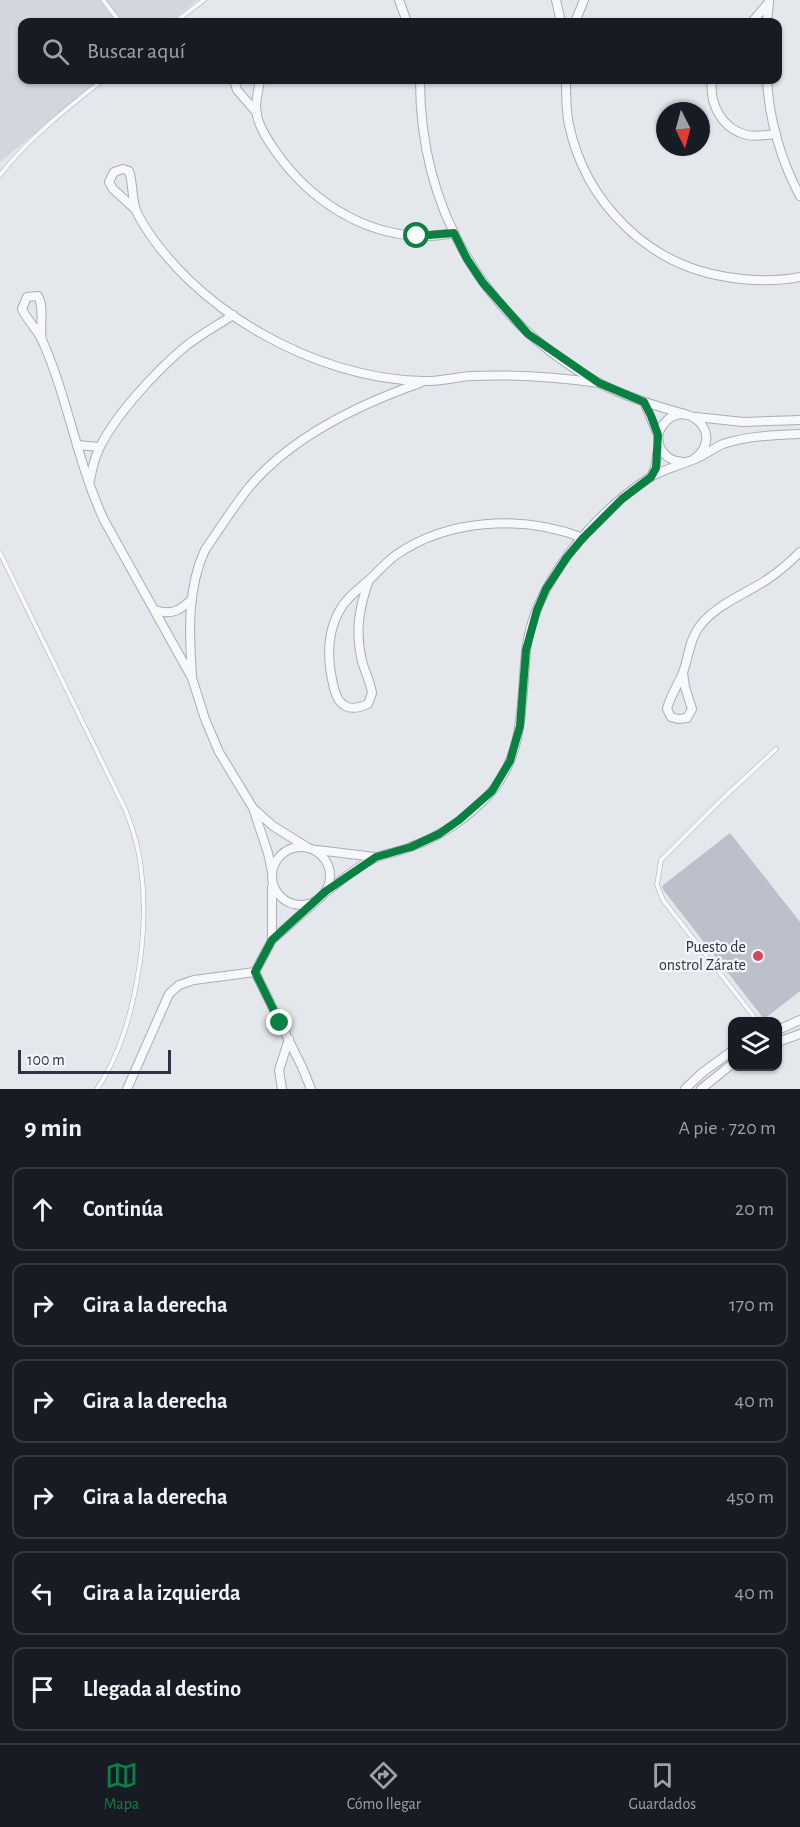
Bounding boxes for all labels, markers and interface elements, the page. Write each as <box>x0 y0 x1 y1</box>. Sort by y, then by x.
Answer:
search box <box>18 18 782 84</box>
icon: search <box>39 35 72 68</box>
text: Buscar aquí <box>87 40 185 62</box>
north arrow <box>656 102 710 156</box>
route start <box>403 222 429 248</box>
place label: Puesto de onstrol Zárate <box>659 939 746 973</box>
marker: Puesto de onstrol Zárate <box>751 949 765 963</box>
route end <box>266 1009 292 1035</box>
map controls <box>728 1017 782 1071</box>
button: layers <box>728 1017 782 1071</box>
scale bar <box>18 1047 171 1074</box>
text: 100 m <box>27 1052 65 1068</box>
text: 9 min <box>24 1115 82 1141</box>
text: A pie · 720 m <box>678 1118 776 1138</box>
icon: ahead <box>26 1193 59 1226</box>
text: Continúa <box>83 1198 163 1220</box>
text: 20 m <box>735 1199 774 1219</box>
icon: right <box>26 1289 59 1322</box>
text: Gira a la derecha <box>83 1294 228 1316</box>
text: 170 m <box>729 1295 774 1315</box>
icon: right <box>26 1385 59 1418</box>
text: Gira a la derecha <box>83 1390 228 1412</box>
text: 40 m <box>735 1391 774 1411</box>
icon: right <box>26 1481 59 1514</box>
text: Gira a la derecha <box>83 1486 228 1508</box>
text: 450 m <box>726 1487 774 1507</box>
icon: left <box>26 1577 59 1610</box>
text: Gira a la izquierda <box>83 1582 241 1604</box>
text: 40 m <box>735 1583 774 1603</box>
icon: arrive <box>26 1673 59 1706</box>
text: Llegada al destino <box>83 1678 241 1700</box>
tab: Mapa <box>104 1759 139 1814</box>
tab: Cómo llegar <box>347 1759 421 1814</box>
tab: Guardados <box>629 1759 696 1814</box>

